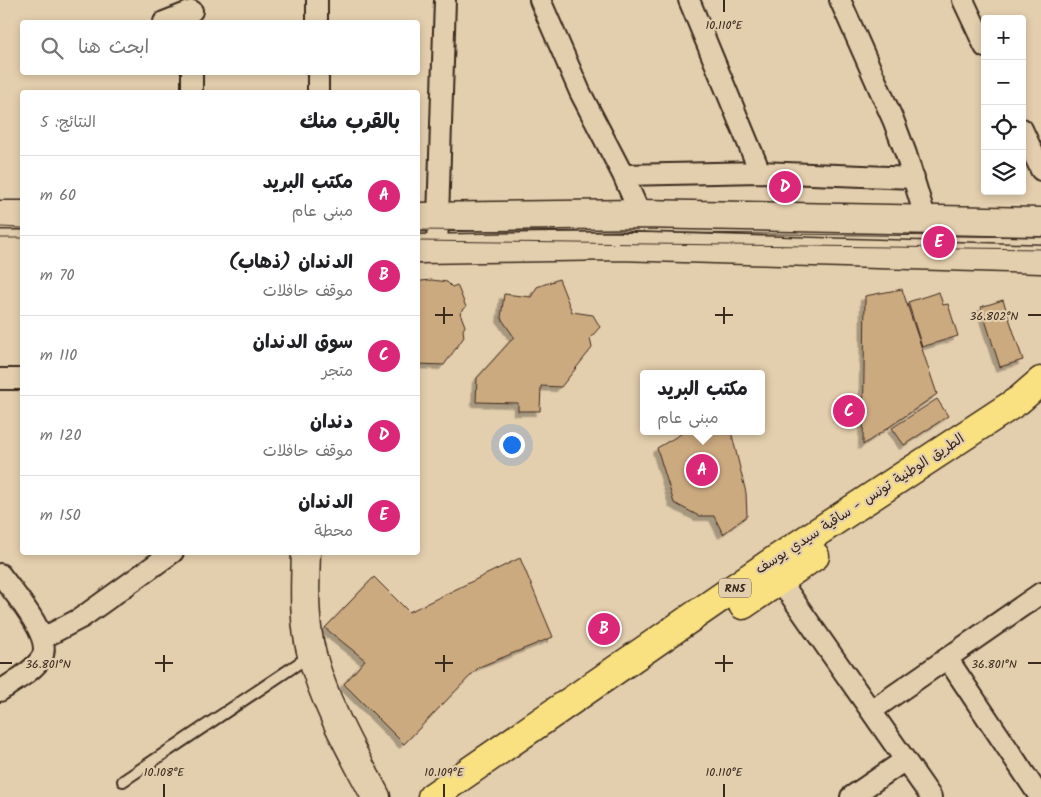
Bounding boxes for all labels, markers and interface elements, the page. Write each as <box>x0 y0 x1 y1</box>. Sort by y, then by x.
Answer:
map controls <box>981 15 1026 195</box>
button: + <box>981 15 1026 60</box>
text: 10.110°E <box>705 16 744 35</box>
search box <box>20 20 420 75</box>
text: ابحث هنا <box>78 33 149 63</box>
icon: search <box>38 34 66 62</box>
button: − <box>981 60 1026 105</box>
button: locate <box>981 105 1026 150</box>
text: بالقرب منك <box>300 106 400 139</box>
text: النتائج: 5 <box>40 110 96 135</box>
button: layers <box>981 150 1026 195</box>
text: مكتب البريد <box>263 168 353 198</box>
pin: D <box>769 168 801 206</box>
text: 60 m <box>40 183 76 208</box>
text: A <box>379 183 389 208</box>
text: مبنى عام <box>292 199 353 224</box>
pin: E <box>923 223 955 261</box>
text: الدندان (ذهاب) <box>229 248 353 278</box>
text: 70 m <box>40 263 75 288</box>
text: B <box>379 263 389 288</box>
text: موقف حافلات <box>263 279 353 304</box>
text: 36.802°N <box>970 307 1018 326</box>
text: سوق الدندان <box>253 328 353 358</box>
text: 110 m <box>40 343 77 368</box>
text: C <box>379 343 389 368</box>
text: متجر <box>322 359 353 384</box>
popup <box>640 370 765 435</box>
text: مكتب البريد <box>657 375 748 405</box>
pin: C <box>833 392 865 430</box>
text: مبنى عام <box>657 406 719 431</box>
text: دندان <box>310 408 353 438</box>
text: 120 m <box>40 423 82 448</box>
text: D <box>379 423 389 448</box>
street label: الطريق الوطنية تونس - ساقية سيدي يوسف <box>751 428 969 580</box>
your location <box>499 432 525 458</box>
text: موقف حافلات <box>263 439 353 464</box>
pin: A <box>686 451 718 489</box>
text: الدندان <box>298 488 353 518</box>
text: 150 m <box>40 503 81 528</box>
text: E <box>380 503 388 528</box>
text: محطة <box>314 519 353 544</box>
road number: RN5 <box>719 578 751 598</box>
pin: B <box>588 610 620 648</box>
text: 36.801°N <box>25 655 71 674</box>
text: 36.801°N <box>971 655 1017 674</box>
text: 10.108°E <box>144 763 185 782</box>
text: 10.109°E <box>424 763 465 782</box>
text: 10.110°E <box>705 763 744 782</box>

